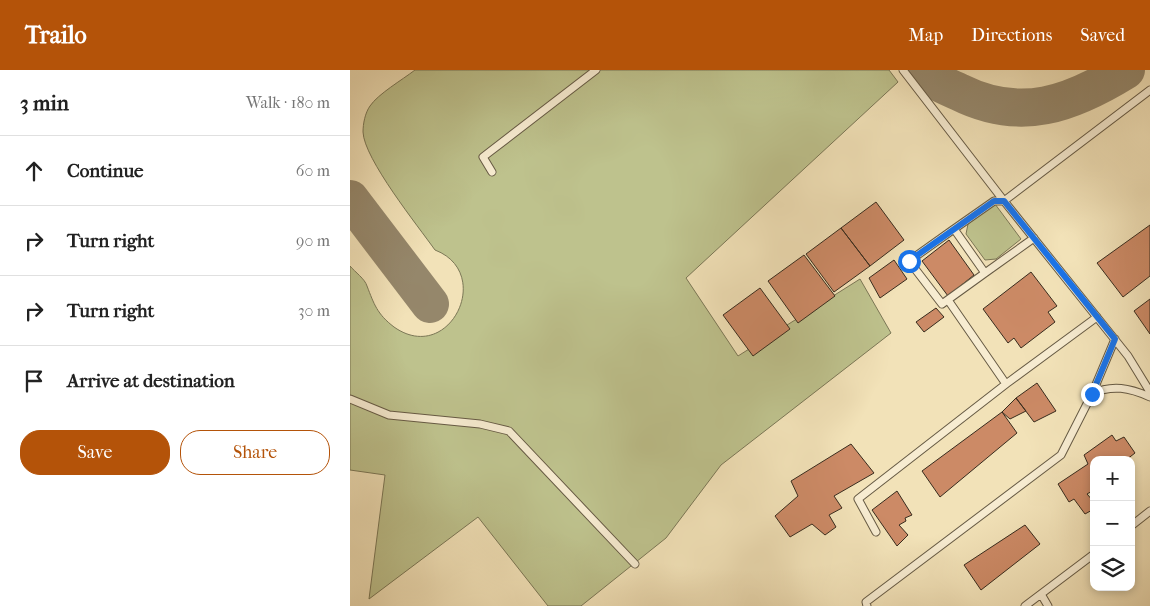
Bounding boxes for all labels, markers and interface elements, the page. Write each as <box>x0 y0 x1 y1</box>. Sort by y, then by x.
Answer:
text: Trailo <box>25 21 87 49</box>
text: Map <box>909 25 943 46</box>
text: Directions <box>971 25 1052 46</box>
text: Saved <box>1080 25 1125 46</box>
text: 3 min <box>20 91 69 115</box>
text: Walk · 180 m <box>246 93 330 112</box>
icon: ahead <box>20 157 48 185</box>
text: Continue <box>67 160 143 182</box>
text: 60 m <box>296 161 330 180</box>
icon: right <box>20 227 48 255</box>
text: Turn right <box>67 230 154 252</box>
text: 90 m <box>296 231 330 250</box>
route start <box>898 250 921 273</box>
icon: right <box>20 297 48 325</box>
text: Turn right <box>67 300 154 322</box>
text: 30 m <box>298 301 330 320</box>
icon: arrive <box>20 367 48 395</box>
text: Arrive at destination <box>67 370 235 392</box>
route end <box>1081 383 1104 406</box>
button: Save <box>20 430 170 475</box>
button: Share <box>180 430 330 475</box>
map controls <box>1090 456 1135 591</box>
button: + <box>1090 456 1135 501</box>
button: − <box>1090 501 1135 546</box>
button: layers <box>1090 546 1135 591</box>

